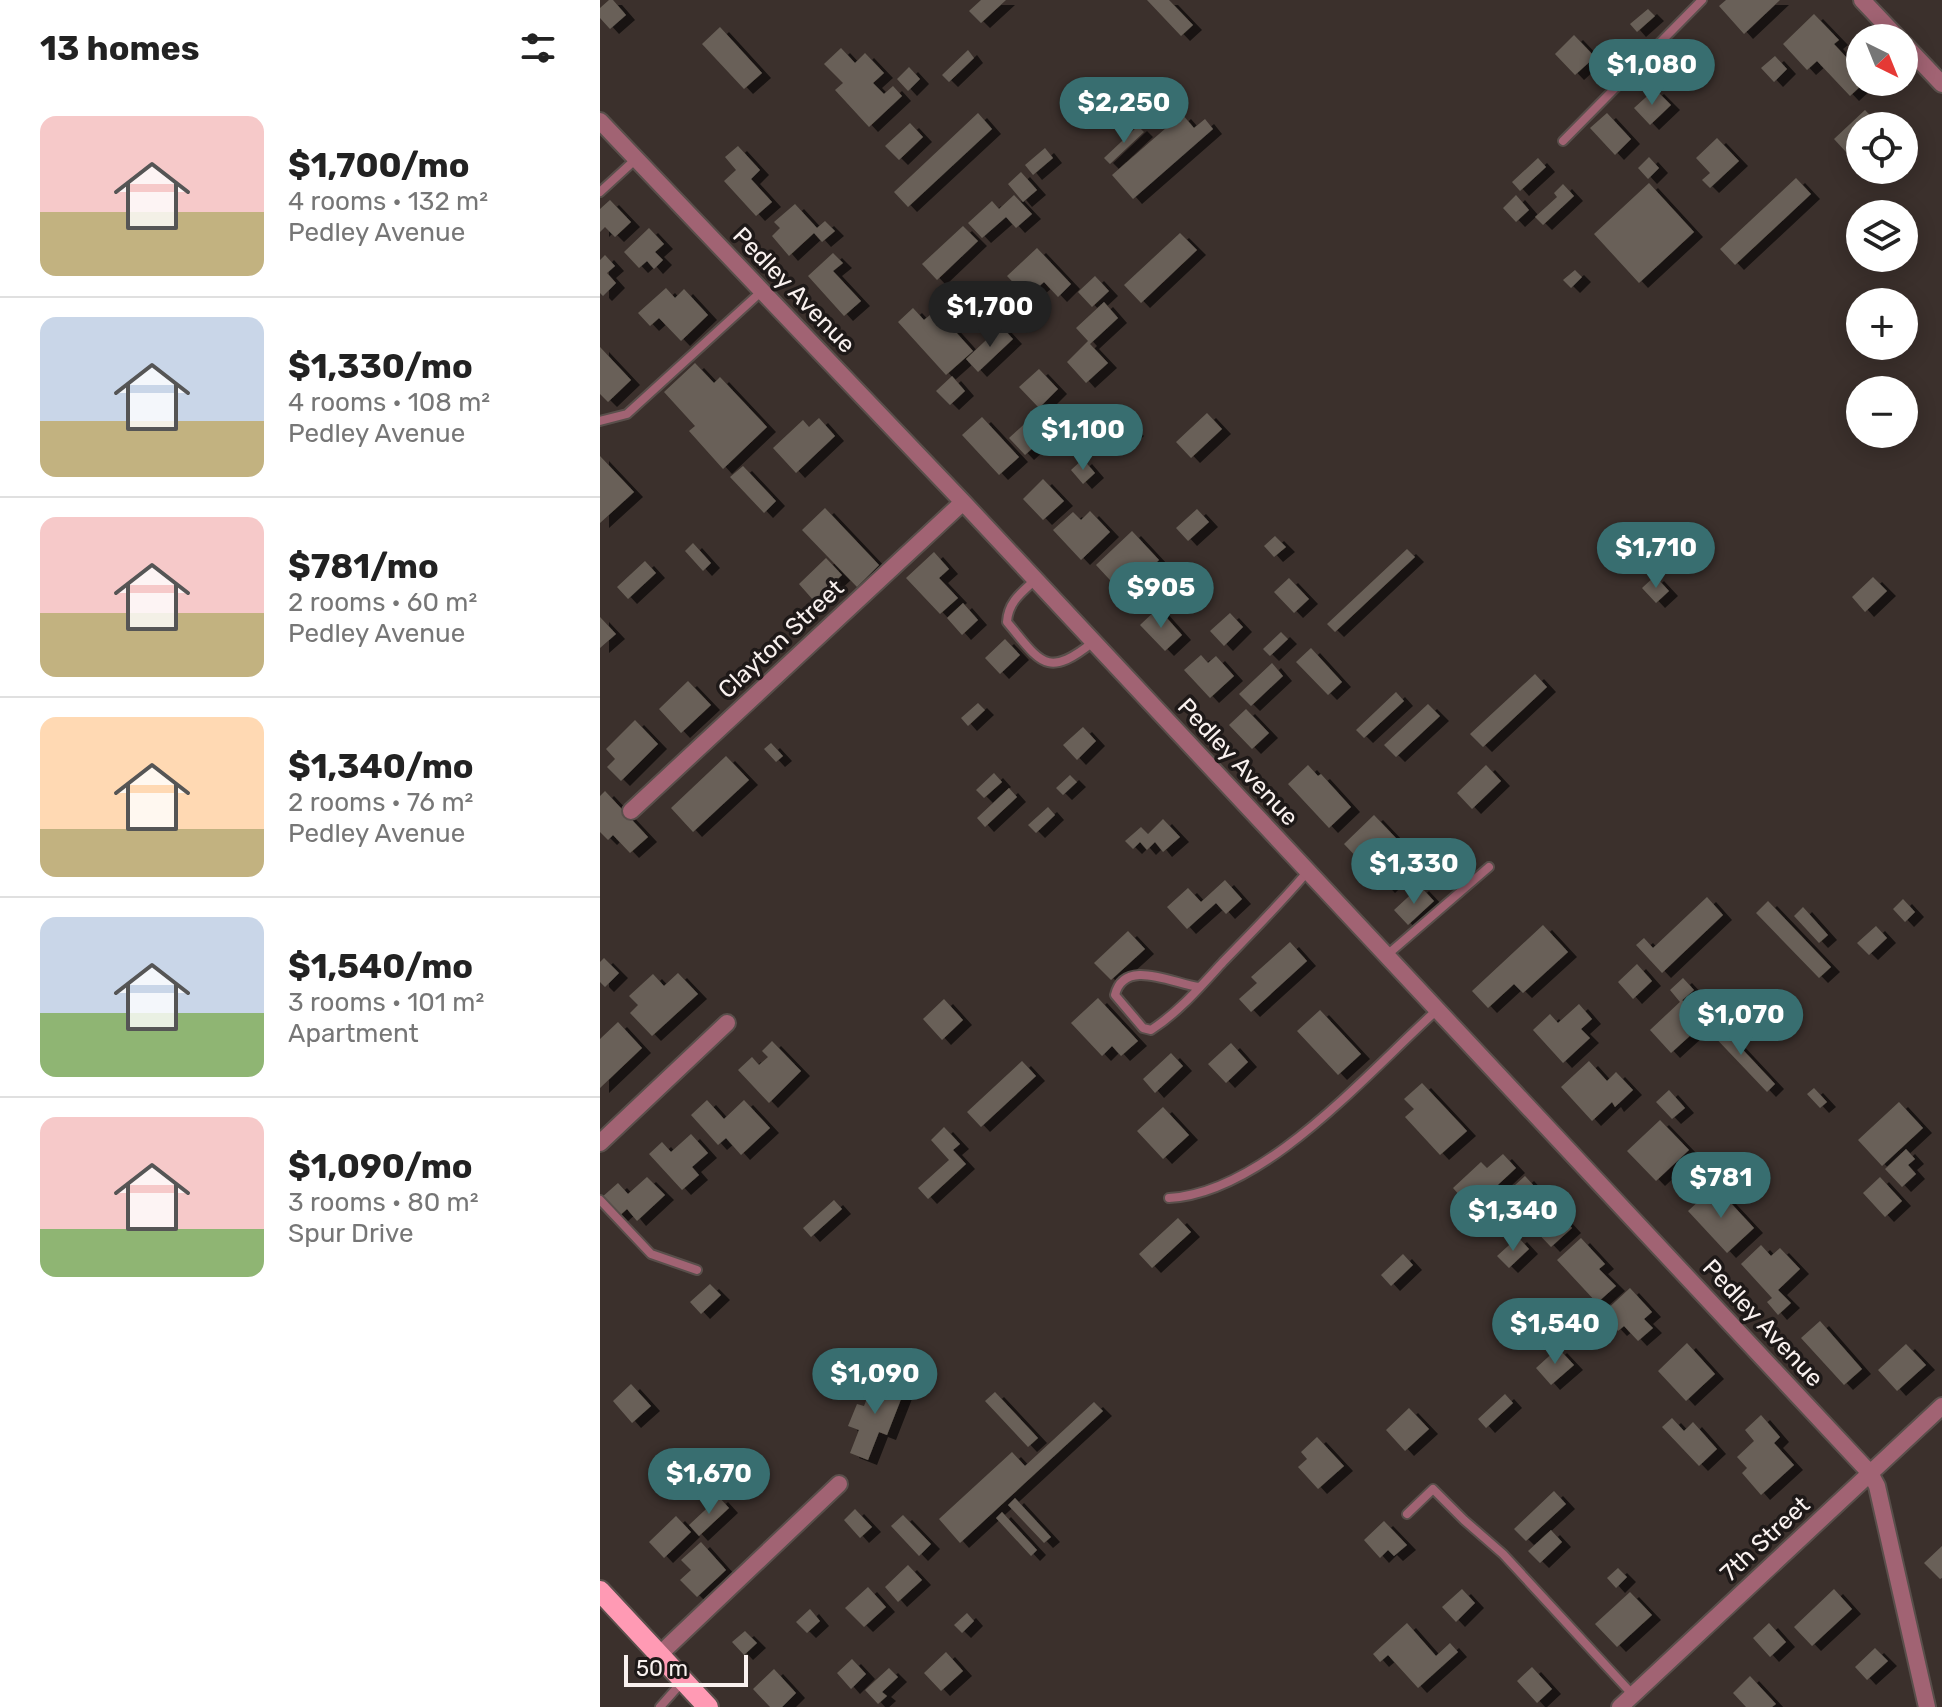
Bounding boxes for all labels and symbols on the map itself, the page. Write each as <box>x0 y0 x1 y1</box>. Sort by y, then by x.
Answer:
north arrow <box>1846 24 1918 96</box>
pin: $1,080 <box>1587 39 1717 107</box>
pin: $2,250 <box>1059 77 1189 145</box>
street label: Pedley Avenue <box>727 221 861 359</box>
pin: $1,700 <box>925 281 1055 349</box>
pin: $1,100 <box>1018 404 1148 472</box>
pin: $1,710 <box>1591 522 1721 590</box>
pin: $905 <box>1114 562 1208 630</box>
street label: Clayton Street <box>713 574 849 704</box>
street label: Pedley Avenue <box>1172 693 1304 831</box>
pin: $1,330 <box>1349 838 1479 906</box>
pin: $1,070 <box>1676 989 1806 1057</box>
pin: $781 <box>1674 1152 1768 1220</box>
pin: $1,340 <box>1448 1185 1578 1253</box>
street label: Pedley Avenue <box>1697 1254 1829 1392</box>
pin: $1,540 <box>1490 1298 1620 1366</box>
pin: $1,090 <box>810 1348 940 1416</box>
pin: $1,670 <box>644 1448 774 1516</box>
street label: 7th Street <box>1715 1491 1815 1587</box>
scale bar <box>624 1651 748 1687</box>

